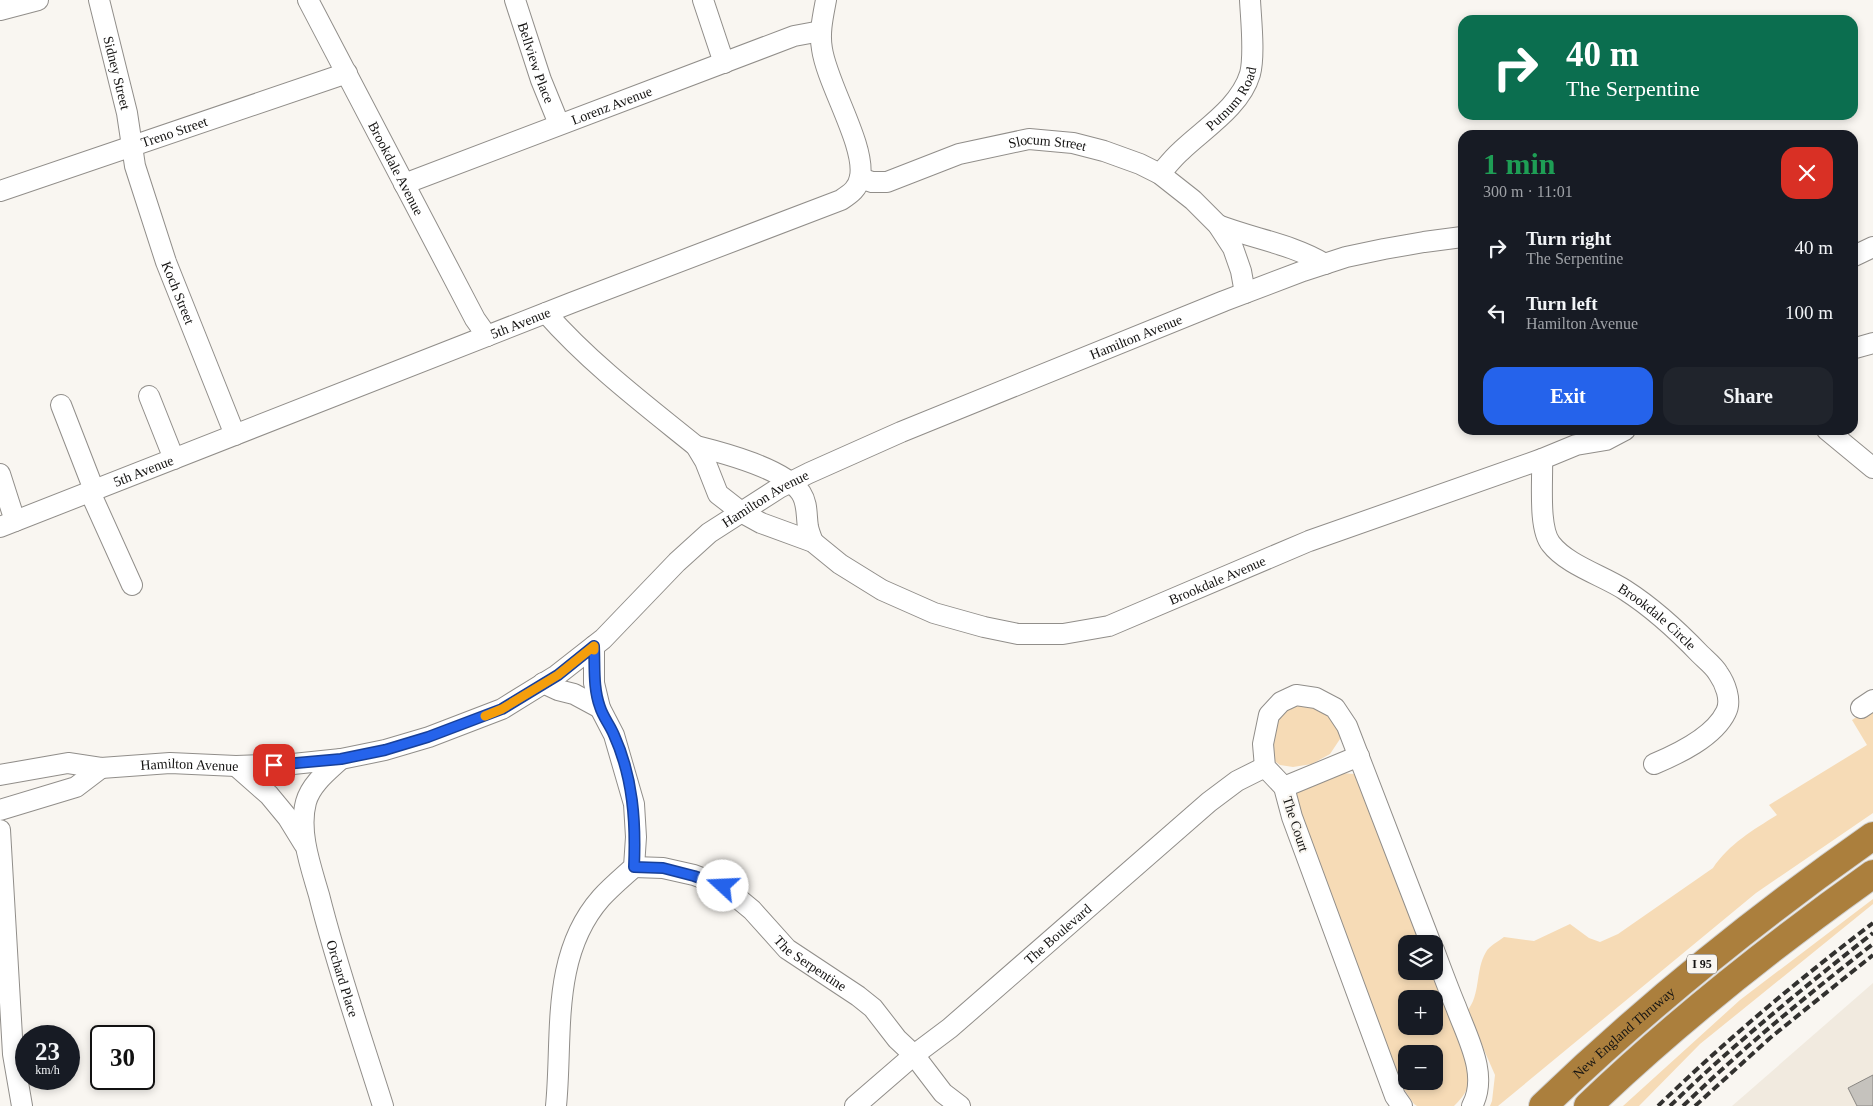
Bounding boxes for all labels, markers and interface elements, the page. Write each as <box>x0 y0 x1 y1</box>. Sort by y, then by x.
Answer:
street label: Bellview Place <box>515 20 557 105</box>
street label: Sidney Street <box>100 35 133 111</box>
icon: right <box>1483 35 1548 100</box>
text: 40 m <box>1566 35 1639 74</box>
street label: Putnum Road <box>1203 66 1259 134</box>
text: The Serpentine <box>1566 76 1700 101</box>
street label: Lorenz Avenue <box>569 84 654 128</box>
street label: Treno Street <box>139 114 210 150</box>
street label: Brookdale Avenue <box>365 119 426 218</box>
street label: Slocum Street <box>1007 132 1088 154</box>
text: 1 min <box>1483 147 1556 180</box>
button: close <box>1781 147 1833 199</box>
text: 300 m · 11:01 <box>1483 183 1573 200</box>
text: Turn right <box>1526 228 1611 249</box>
icon: right <box>1483 234 1511 262</box>
text: 40 m <box>1794 237 1833 258</box>
text: The Serpentine <box>1526 250 1623 267</box>
street label: Koch Street <box>159 259 197 327</box>
text: Turn left <box>1526 293 1598 314</box>
icon: left <box>1483 299 1511 327</box>
text: 100 m <box>1785 302 1833 323</box>
street label: 5th Avenue <box>488 305 553 342</box>
street label: Hamilton Avenue <box>1088 312 1184 363</box>
text: Hamilton Avenue <box>1526 315 1638 332</box>
button: Exit <box>1483 367 1653 425</box>
button: Share <box>1663 367 1833 425</box>
street label: 5th Avenue <box>111 453 176 490</box>
street label: Hamilton Avenue <box>719 467 811 531</box>
street label: Brookdale Avenue <box>1167 553 1268 608</box>
street label: Brookdale Circle <box>1615 581 1699 653</box>
pin <box>253 744 295 786</box>
icon: arrive <box>260 751 288 779</box>
street label: Hamilton Avenue <box>140 756 239 774</box>
street label: The Court <box>1280 795 1312 854</box>
position arrow <box>696 859 748 911</box>
street label: The Boulevard <box>1022 901 1095 967</box>
street label: The Serpentine <box>771 933 849 994</box>
map controls <box>1398 935 1443 1090</box>
button: layers <box>1398 935 1443 980</box>
street label: Orchard Place <box>323 938 361 1019</box>
road number: I 95 <box>1687 954 1717 974</box>
street label: New England Thruway <box>1570 984 1678 1082</box>
button: + <box>1398 990 1443 1035</box>
speed limit sign: 30 <box>90 1025 155 1090</box>
text: 23 <box>35 1038 60 1065</box>
button: − <box>1398 1045 1443 1090</box>
text: km/h <box>35 1063 60 1077</box>

